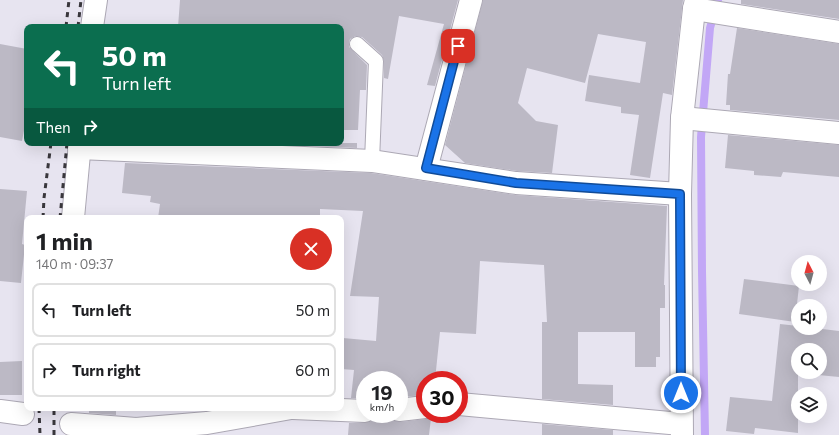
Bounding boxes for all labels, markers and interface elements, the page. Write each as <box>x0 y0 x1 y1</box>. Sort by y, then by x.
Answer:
pin <box>441 29 475 63</box>
icon: arrive <box>447 35 469 57</box>
text: 50 m <box>102 38 167 72</box>
icon: left <box>36 40 88 92</box>
text: Turn left <box>102 72 171 94</box>
icon: right <box>79 116 101 138</box>
text: Then <box>36 118 71 136</box>
text: 1 min <box>36 226 93 255</box>
button: close <box>290 228 332 270</box>
north arrow <box>791 255 827 291</box>
map controls <box>791 255 827 423</box>
text: 140 m · 09:37 <box>36 256 113 272</box>
icon: left <box>38 299 60 321</box>
button: sound <box>791 299 827 335</box>
text: Turn left <box>72 301 131 319</box>
text: 50 m <box>296 301 330 319</box>
button: search <box>791 343 827 379</box>
icon: right <box>38 359 60 381</box>
text: Turn right <box>72 361 141 379</box>
text: 60 m <box>295 361 330 379</box>
speed limit sign: 30 <box>416 371 468 423</box>
position arrow <box>660 372 702 414</box>
text: 19 <box>371 380 393 404</box>
button: layers <box>791 387 827 423</box>
text: km/h <box>370 401 394 413</box>

